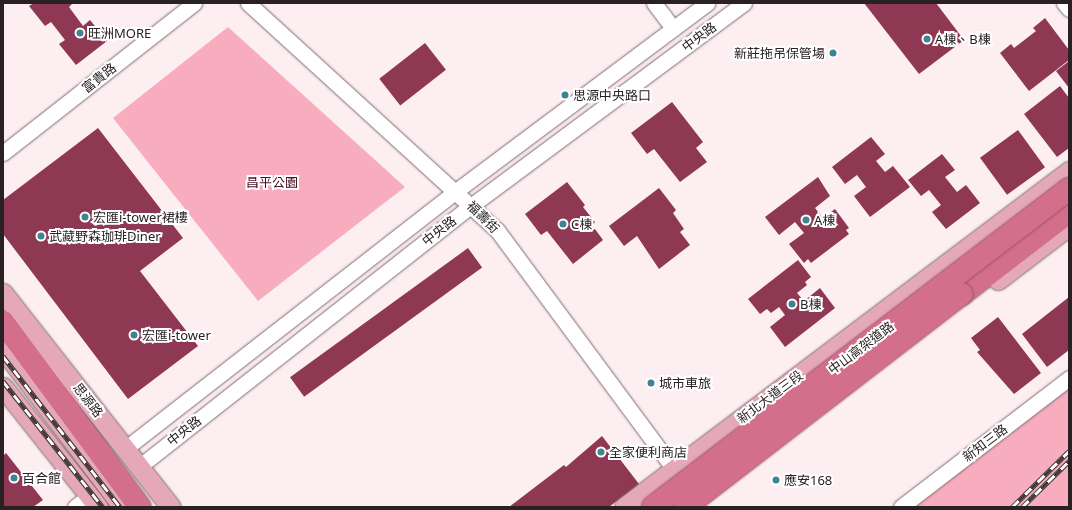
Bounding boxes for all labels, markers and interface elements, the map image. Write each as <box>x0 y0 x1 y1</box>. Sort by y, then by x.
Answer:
street label: 中央路 <box>679 19 719 55</box>
place label: 旺洲MORE <box>88 25 151 41</box>
marker: 旺洲MORE <box>75 28 85 38</box>
place label: A棟、B棟 <box>935 31 991 47</box>
marker: A棟、B棟 <box>922 34 932 44</box>
place label: 新莊拖吊保管場 <box>734 45 825 61</box>
marker: 新莊拖吊保管場 <box>828 48 838 58</box>
street label: 富貴路 <box>79 60 119 96</box>
place label: 思源中央路口 <box>573 87 651 103</box>
marker: 思源中央路口 <box>560 90 570 100</box>
park label: 昌平公園 <box>246 174 298 190</box>
street label: 福壽街 <box>464 198 502 236</box>
place label: 宏匯i-tower裙樓 <box>93 209 188 225</box>
marker: 宏匯i-tower裙樓 <box>80 212 90 222</box>
place label: A棟 <box>814 212 835 228</box>
street label: 中央路 <box>419 213 459 249</box>
marker: A棟 <box>801 215 811 225</box>
place label: C棟 <box>571 216 592 232</box>
marker: C棟 <box>558 219 568 229</box>
place label: 武藏野森珈琲Diner <box>49 228 161 244</box>
marker: 武藏野森珈琲Diner <box>36 231 46 241</box>
place label: B棟 <box>800 296 821 312</box>
marker: B棟 <box>787 299 797 309</box>
street label: 中山高架道路 <box>825 318 897 378</box>
place label: 宏匯i-tower <box>142 327 211 343</box>
marker: 宏匯i-tower <box>129 330 139 340</box>
street label: 新北大道三段 <box>734 367 806 427</box>
place label: 城市車旅 <box>659 375 711 391</box>
marker: 城市車旅 <box>646 378 656 388</box>
street label: 思源路 <box>70 380 106 420</box>
street label: 中央路 <box>164 413 204 449</box>
street label: 新知三路 <box>960 421 1010 465</box>
place label: 全家便利商店 <box>609 444 687 460</box>
marker: 全家便利商店 <box>596 447 606 457</box>
place label: 百合館 <box>22 470 61 486</box>
place label: 應安168 <box>784 472 832 488</box>
marker: 百合館 <box>9 473 19 483</box>
marker: 應安168 <box>771 475 781 485</box>

